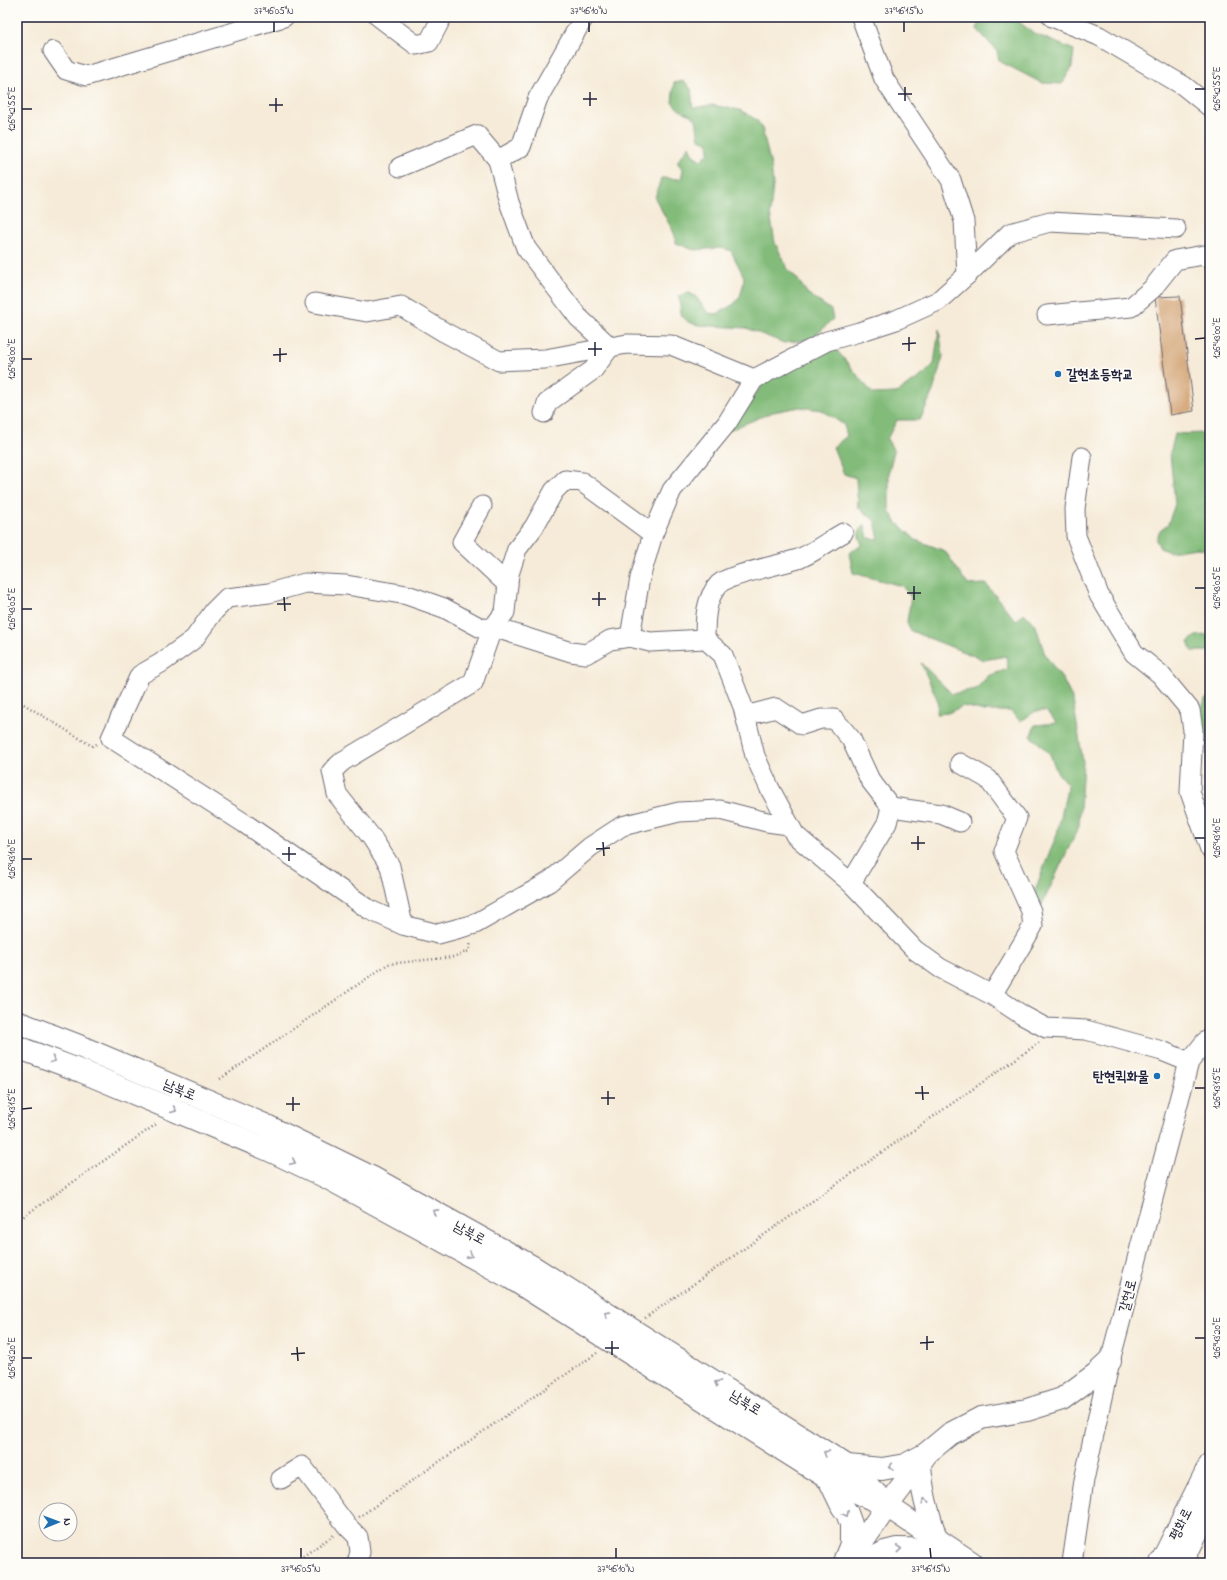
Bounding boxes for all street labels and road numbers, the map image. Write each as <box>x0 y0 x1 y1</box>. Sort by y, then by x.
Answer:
street label: 남북로 <box>160 1074 199 1107</box>
street label: 남북로 <box>449 1216 489 1251</box>
street label: 갈현로 <box>1114 1277 1143 1315</box>
street label: 남북로 <box>725 1385 765 1421</box>
street label: 평화로 <box>1165 1505 1198 1544</box>

